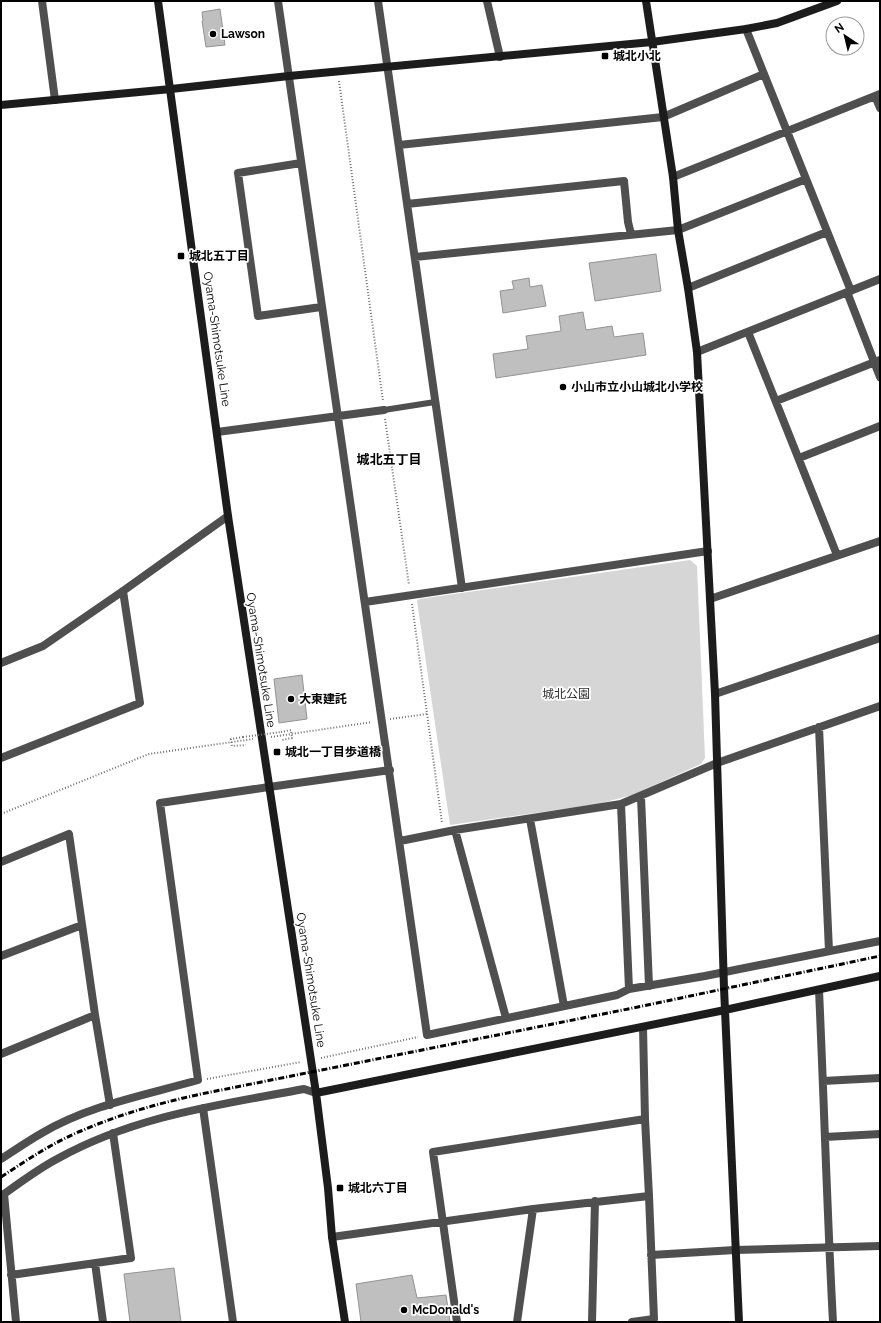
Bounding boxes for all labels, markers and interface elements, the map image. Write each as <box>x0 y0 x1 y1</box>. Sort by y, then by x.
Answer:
north arrow <box>825 16 865 56</box>
text: N <box>832 20 847 36</box>
place label: Lawson <box>221 27 265 41</box>
marker: Lawson <box>208 29 218 39</box>
place label: 城北小北 <box>613 49 661 63</box>
marker: 城北小北 <box>600 51 610 61</box>
place label: 城北五丁目 <box>189 249 249 263</box>
marker: 城北五丁目 <box>176 251 186 261</box>
street label: Oyama-Shimotsuke Line <box>201 271 233 407</box>
place label: 小山市立小山城北小学校 <box>571 380 703 394</box>
marker: 小山市立小山城北小学校 <box>558 382 568 392</box>
district label: 城北五丁目 <box>356 452 422 467</box>
street label: Oyama-Shimotsuke Line <box>243 592 279 728</box>
park label: 城北公園 <box>542 687 590 701</box>
place label: 大東建託 <box>299 692 347 706</box>
marker: 大東建託 <box>286 694 296 704</box>
place label: 城北一丁目歩道橋 <box>285 745 382 759</box>
marker: 城北一丁目歩道橋 <box>272 747 282 757</box>
street label: Oyama-Shimotsuke Line <box>293 912 329 1048</box>
place label: 城北六丁目 <box>348 1181 408 1195</box>
marker: 城北六丁目 <box>335 1183 345 1193</box>
place label: McDonald's <box>412 1303 479 1317</box>
marker: McDonald's <box>399 1305 409 1315</box>

